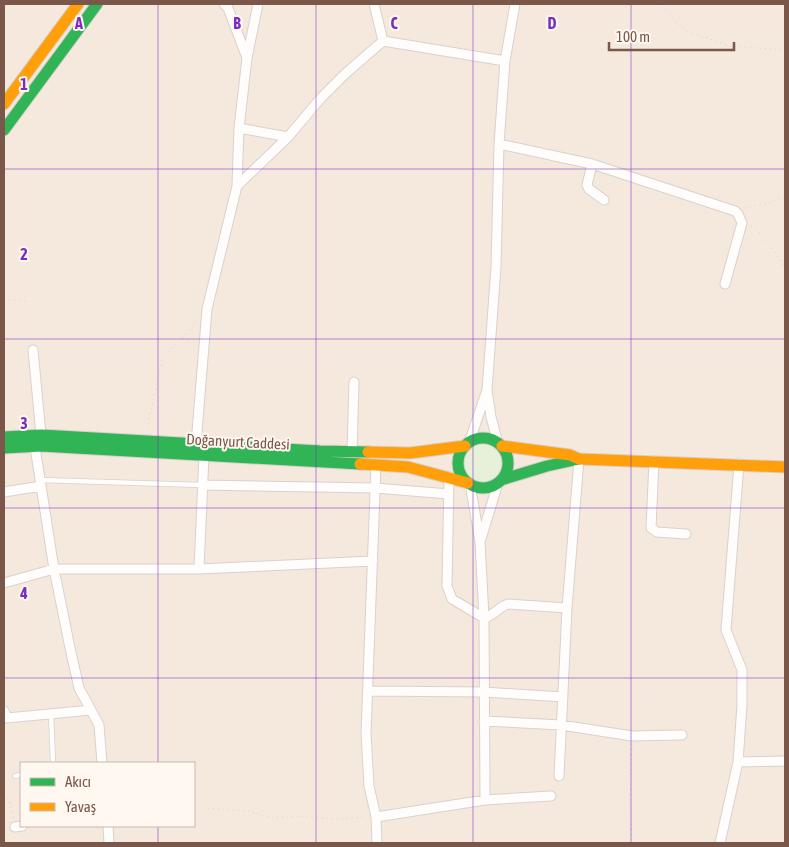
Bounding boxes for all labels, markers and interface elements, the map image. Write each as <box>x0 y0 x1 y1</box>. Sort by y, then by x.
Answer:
text: A <box>74 14 83 32</box>
text: B <box>233 14 241 32</box>
text: C <box>390 14 398 32</box>
text: D <box>548 14 557 32</box>
scale bar <box>609 20 734 52</box>
text: 100 m <box>616 28 650 45</box>
text: 1 <box>20 75 28 93</box>
text: 2 <box>20 245 28 263</box>
text: 3 <box>20 414 28 432</box>
street label: Doğanyurt Caddesi <box>186 430 290 453</box>
text: 4 <box>19 584 28 602</box>
legend <box>20 762 195 827</box>
text: Akıcı <box>65 773 91 790</box>
text: Yavaş <box>65 798 96 815</box>

